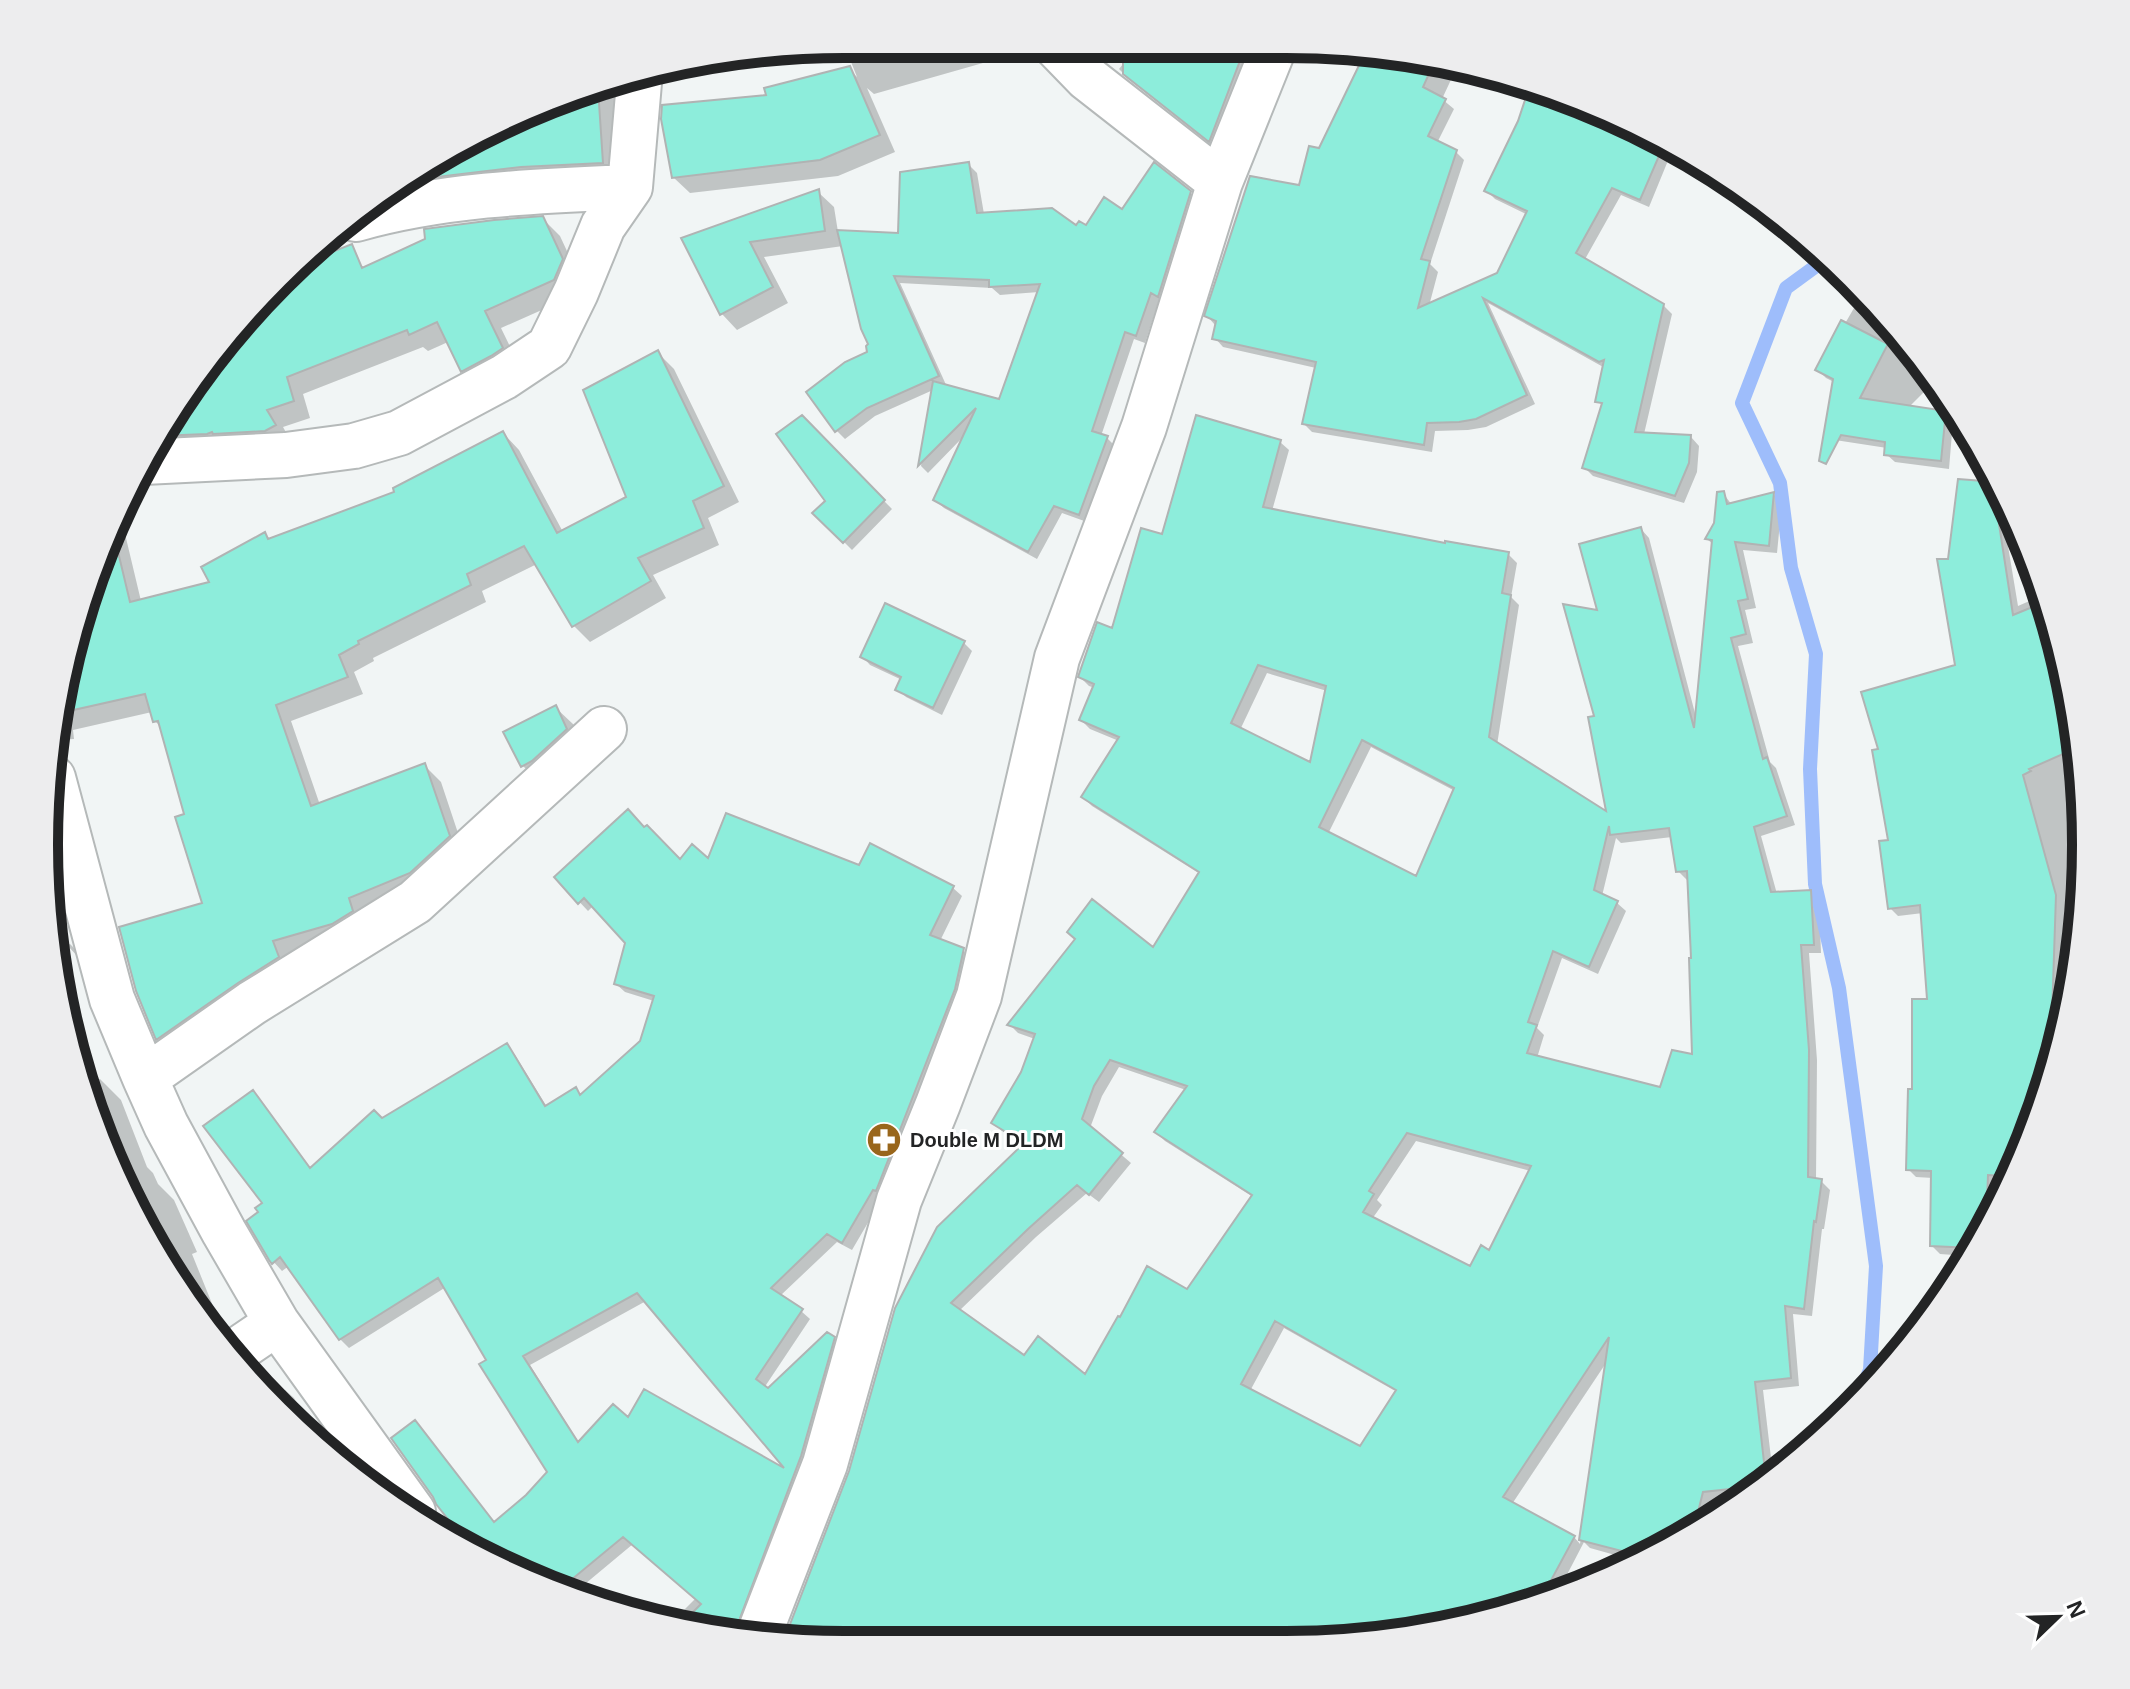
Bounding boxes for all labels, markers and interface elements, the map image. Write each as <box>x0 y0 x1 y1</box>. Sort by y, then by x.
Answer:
pharmacy icon: Double M DLDM <box>865 1121 903 1159</box>
place label: Double M DLDM <box>910 1129 1063 1151</box>
north arrow <box>2018 1577 2098 1657</box>
text: N <box>2061 1597 2091 1622</box>

